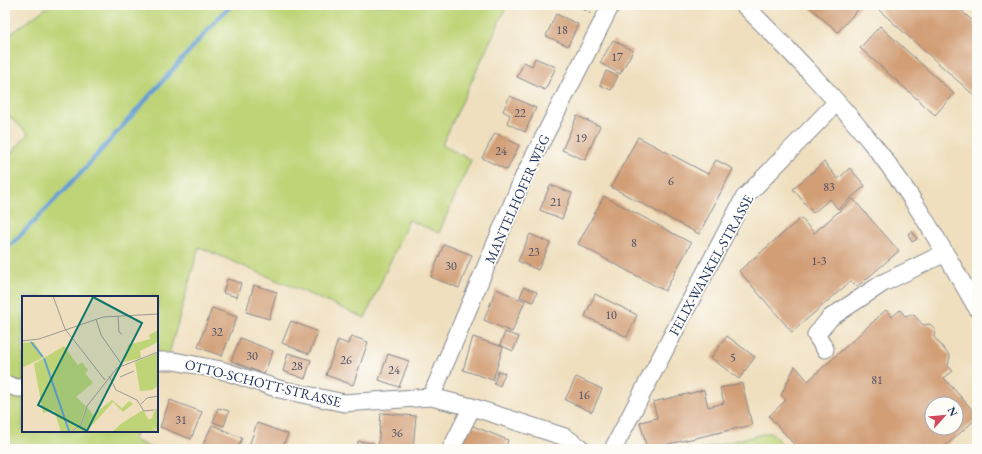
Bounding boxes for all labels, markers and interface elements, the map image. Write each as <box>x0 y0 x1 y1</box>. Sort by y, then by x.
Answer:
house number: 18 <box>556 22 568 38</box>
house number: 17 <box>611 49 623 65</box>
house number: 22 <box>514 105 526 121</box>
house number: 19 <box>575 130 587 146</box>
street label: MANTELHOFER WEG <box>480 132 554 266</box>
house number: 24 <box>495 143 507 159</box>
house number: 6 <box>668 173 674 189</box>
house number: 83 <box>823 179 835 195</box>
street label: FELIX-WANKEL-STRASSE <box>665 191 757 339</box>
house number: 21 <box>550 194 562 210</box>
house number: 8 <box>631 235 637 251</box>
house number: 23 <box>528 244 540 260</box>
house number: 1-3 <box>812 253 827 269</box>
house number: 30 <box>445 258 457 274</box>
inset map <box>22 296 158 432</box>
house number: 10 <box>605 307 617 323</box>
house number: 32 <box>211 324 223 340</box>
house number: 30 <box>246 348 258 364</box>
house number: 5 <box>730 349 736 365</box>
house number: 26 <box>340 352 352 368</box>
street label: OTTO-SCHOTT-STRASSE <box>183 355 343 411</box>
house number: 28 <box>291 358 303 374</box>
house number: 24 <box>388 362 400 378</box>
house number: 81 <box>871 372 883 388</box>
house number: 16 <box>578 387 590 403</box>
north arrow <box>924 396 964 436</box>
text: N <box>945 404 961 419</box>
house number: 31 <box>175 412 187 428</box>
house number: 36 <box>391 425 403 441</box>

